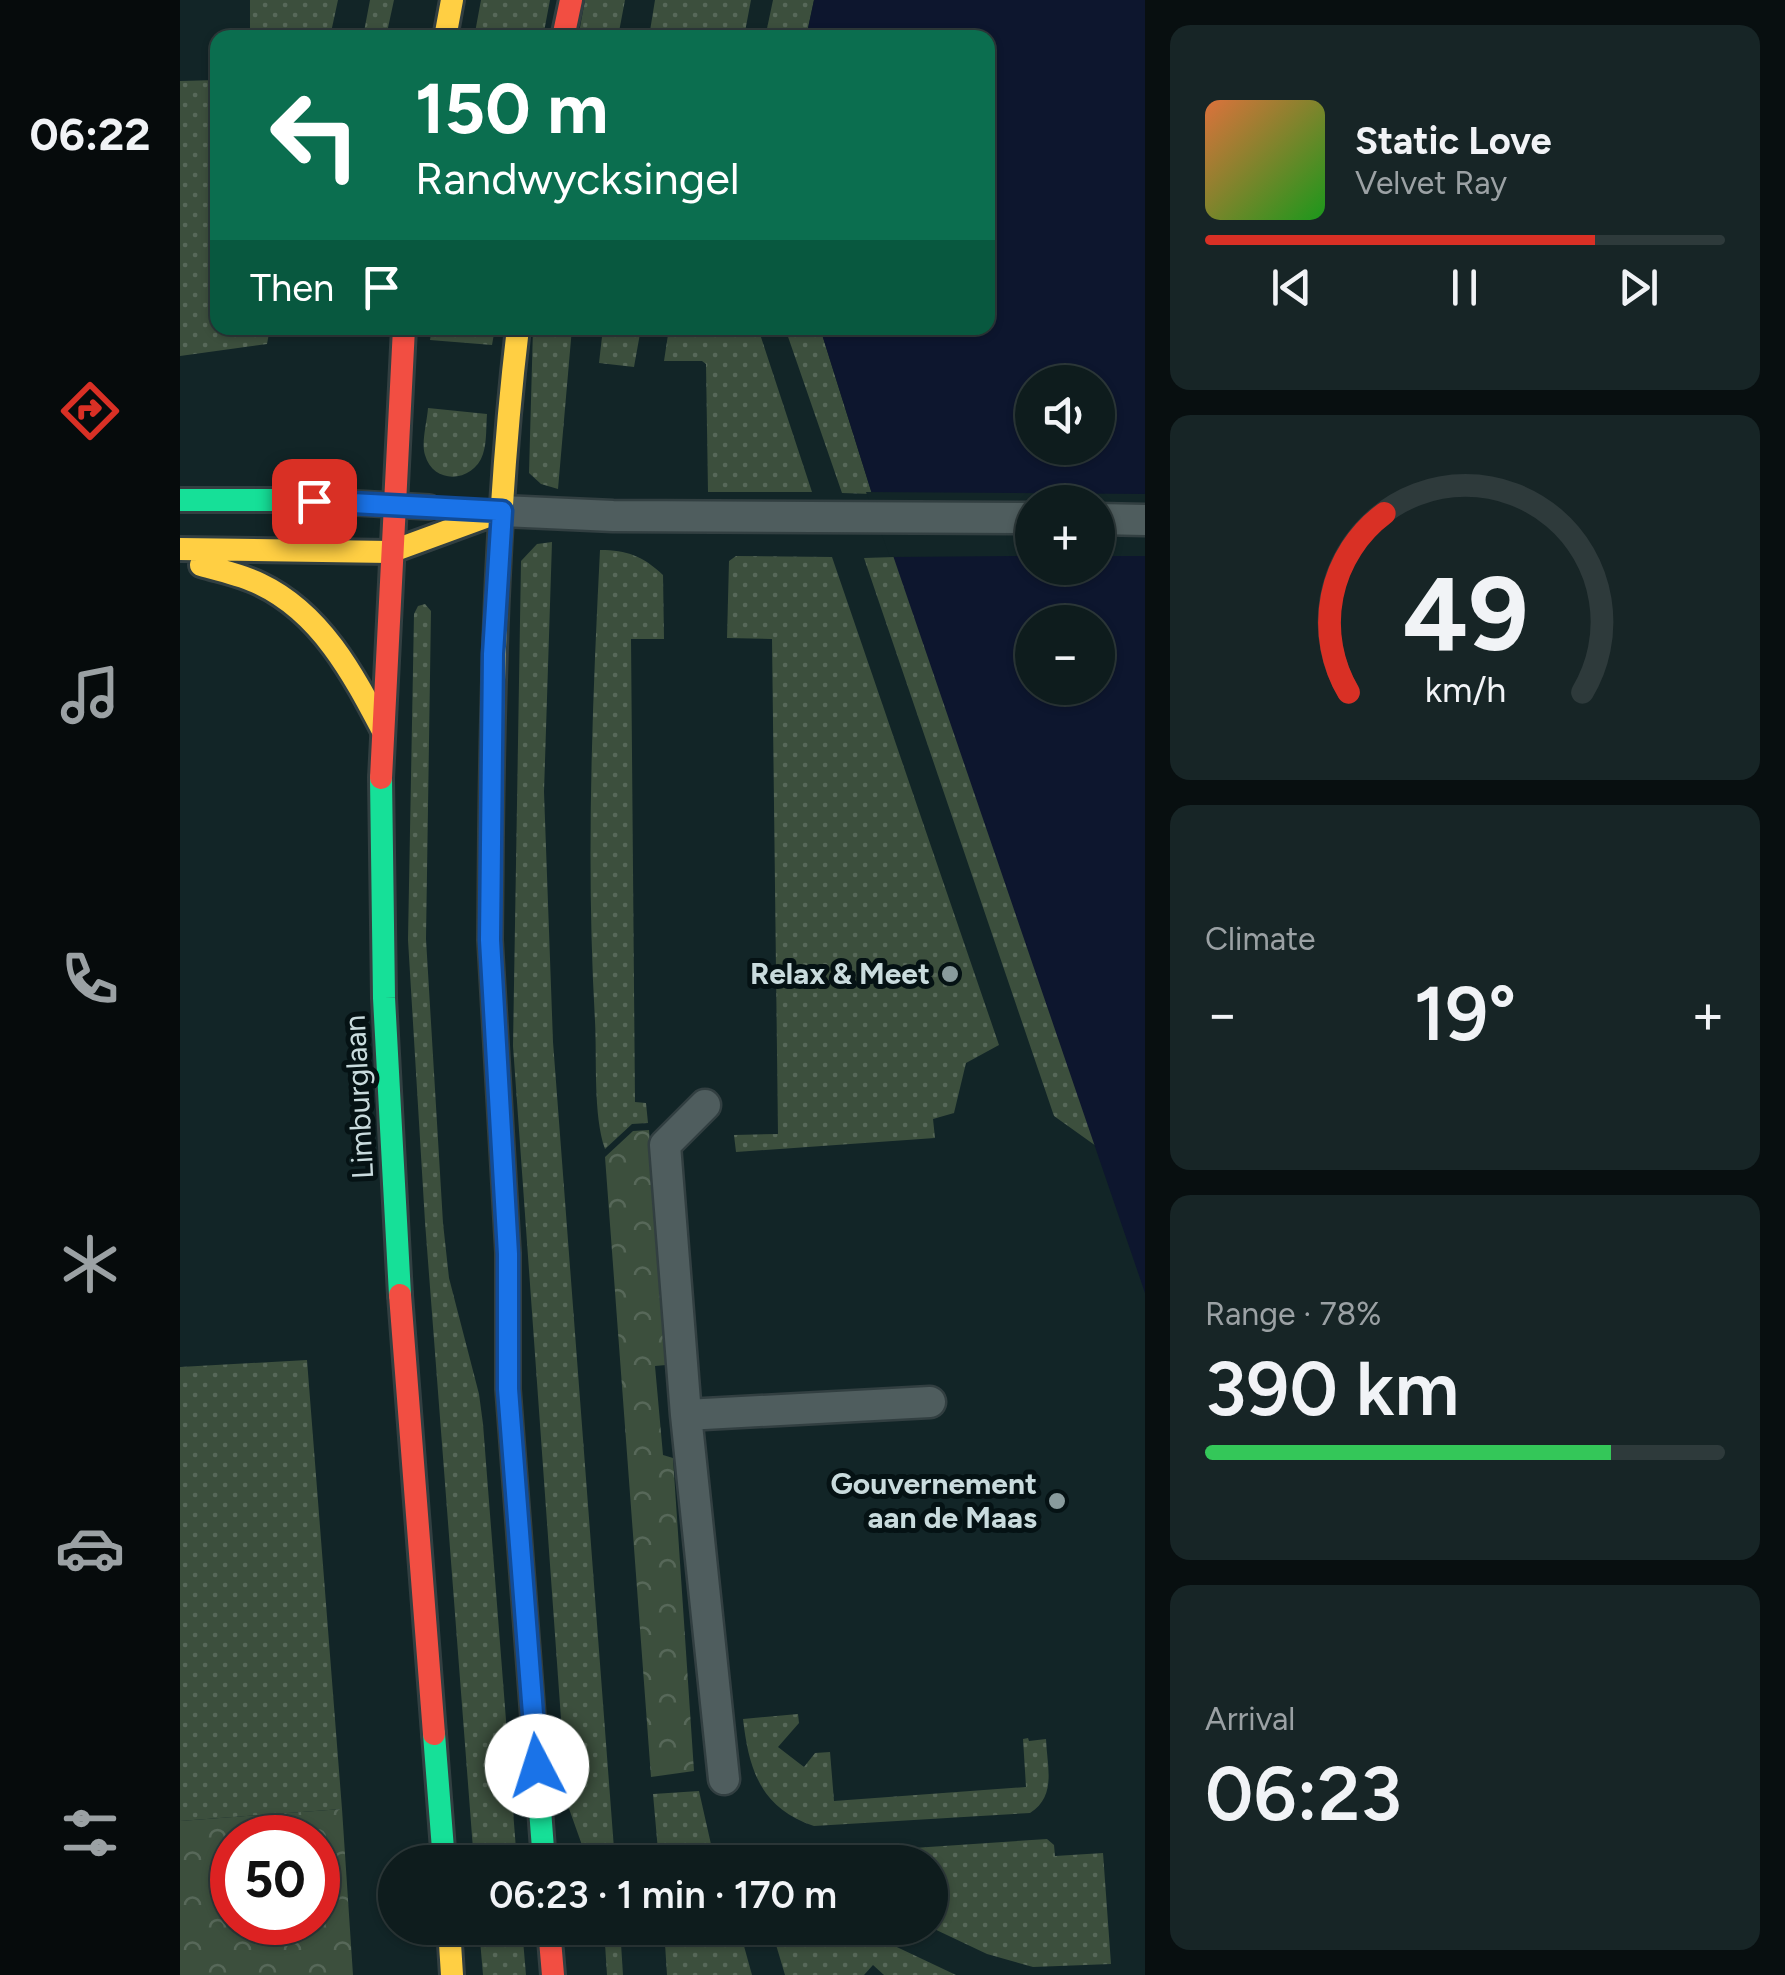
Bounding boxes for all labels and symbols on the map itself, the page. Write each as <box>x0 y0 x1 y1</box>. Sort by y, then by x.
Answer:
pin <box>272 459 357 544</box>
place label: Relax & Meet <box>750 955 930 992</box>
marker: Relax & Meet <box>939 963 961 985</box>
street label: Limburglaan <box>336 1014 381 1180</box>
place label: Gouvernement aan de Maas <box>831 1465 1037 1536</box>
marker: Gouvernement aan de Maas <box>1046 1490 1068 1512</box>
position arrow <box>485 1714 589 1818</box>
speed limit sign: 50 <box>210 1815 340 1945</box>

